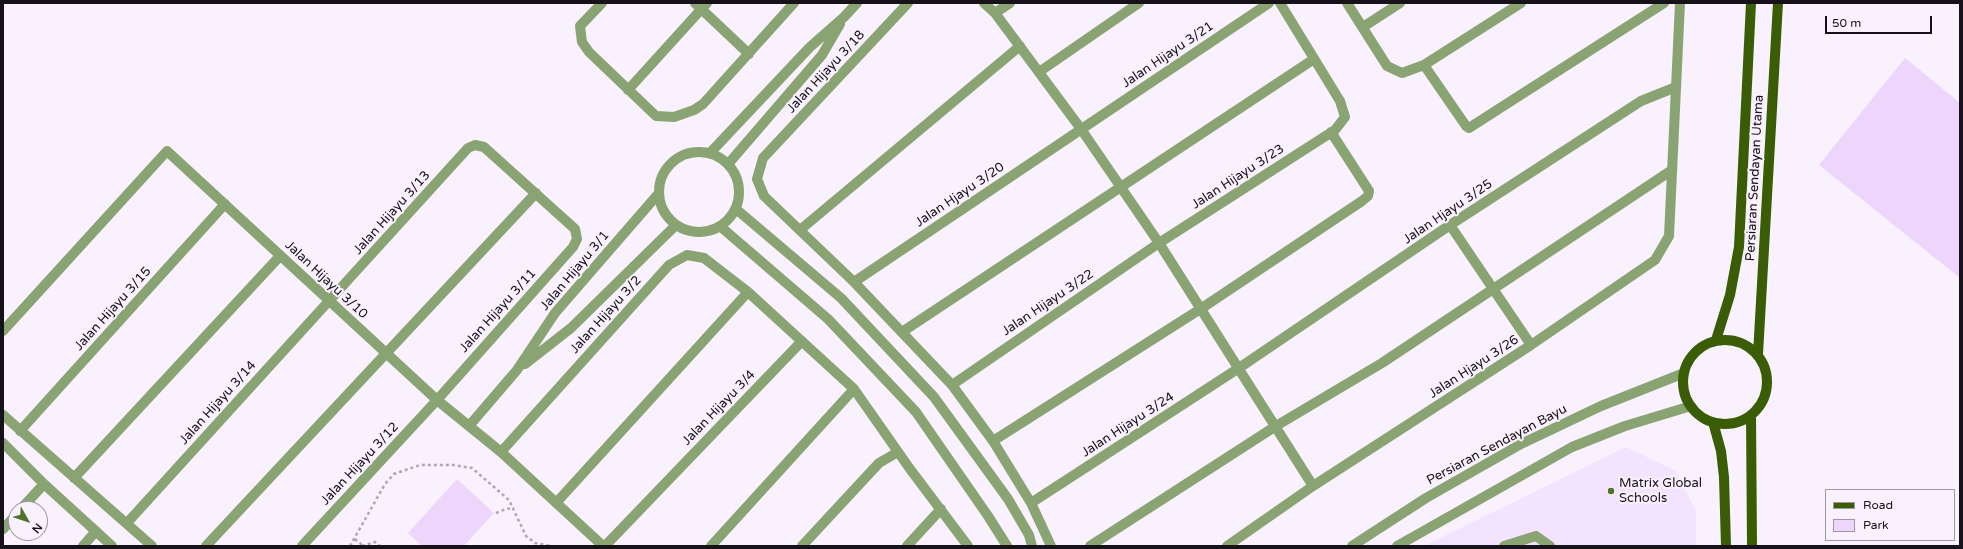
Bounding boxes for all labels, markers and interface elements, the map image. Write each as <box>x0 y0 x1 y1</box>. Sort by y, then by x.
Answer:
scale bar <box>1827 8 1934 34</box>
text: 50 m <box>1832 16 1861 30</box>
street label: Jalan Hijayu 3/21 <box>1119 19 1217 91</box>
street label: Jalan Hijayu 3/18 <box>784 27 868 117</box>
street label: Persiaran Sendayan Utama <box>1743 94 1767 262</box>
street label: Jalan Hijayu 3/23 <box>1189 141 1287 213</box>
street label: Jalan Hjayu 3/20 <box>913 159 1007 231</box>
street label: Jalan Hijayu 3/13 <box>350 168 434 258</box>
street label: Jalan Hjayu 3/25 <box>1401 176 1495 248</box>
street label: Jalan Hijayu 3/1 <box>537 228 613 314</box>
street label: Jalan Hijayu 3/10 <box>281 238 371 322</box>
street label: Jalan Hijayu 3/15 <box>71 264 155 354</box>
street label: Jalan Hijayu 3/11 <box>456 266 540 356</box>
street label: Jalan Hijayu 3/22 <box>999 267 1097 339</box>
street label: Jalan Hijayu 3/2 <box>567 273 645 357</box>
street label: Jalan Hjayu 3/26 <box>1426 332 1522 402</box>
street label: Jalan Hijayu 3/14 <box>176 358 260 448</box>
street label: Jalan Hijayu 3/4 <box>679 367 759 449</box>
street label: Jalan Hijayu 3/24 <box>1079 389 1177 461</box>
street label: Persiaran Sendayan Bayu <box>1424 401 1570 489</box>
street label: Jalan Hijayu 3/12 <box>318 419 402 509</box>
place label: Matrix Global Schools <box>1619 476 1702 507</box>
marker: Matrix Global Schools <box>1606 486 1616 496</box>
legend <box>1825 489 1955 541</box>
text: Road <box>1863 498 1893 512</box>
north arrow <box>8 501 48 541</box>
text: Park <box>1863 518 1889 532</box>
text: N <box>29 521 45 536</box>

